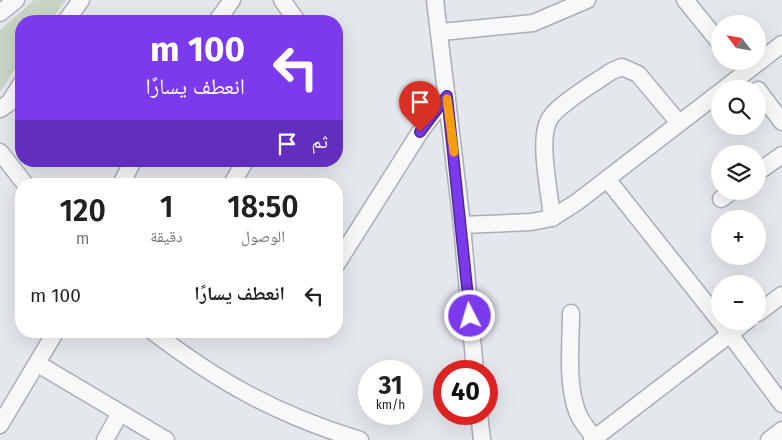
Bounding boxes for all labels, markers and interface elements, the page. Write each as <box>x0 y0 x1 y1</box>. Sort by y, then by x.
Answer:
north arrow <box>711 15 766 70</box>
map controls <box>711 15 766 330</box>
text: 100 m <box>150 28 245 70</box>
icon: left <box>263 35 328 100</box>
text: انعطف يسارًا <box>146 73 245 100</box>
button: search <box>711 80 766 135</box>
pin <box>399 81 441 132</box>
icon: arrive <box>406 88 434 116</box>
icon: arrive <box>273 130 301 158</box>
text: ثم <box>311 130 328 153</box>
button: layers <box>711 145 766 200</box>
text: 1 <box>160 189 173 225</box>
text: 18:50 <box>227 189 299 225</box>
text: 120 <box>59 193 106 229</box>
button: + <box>711 210 766 265</box>
text: دقيقة <box>150 227 183 246</box>
text: الوصول <box>241 227 285 246</box>
text: m <box>76 229 89 248</box>
button: − <box>711 275 766 330</box>
text: انعطف يسارًا <box>194 282 285 305</box>
icon: left <box>300 282 328 310</box>
text: 100 m <box>30 284 81 307</box>
position arrow <box>443 289 495 341</box>
speed limit sign: 40 <box>433 360 498 425</box>
text: 31 <box>378 371 403 401</box>
text: km/h <box>376 398 405 412</box>

